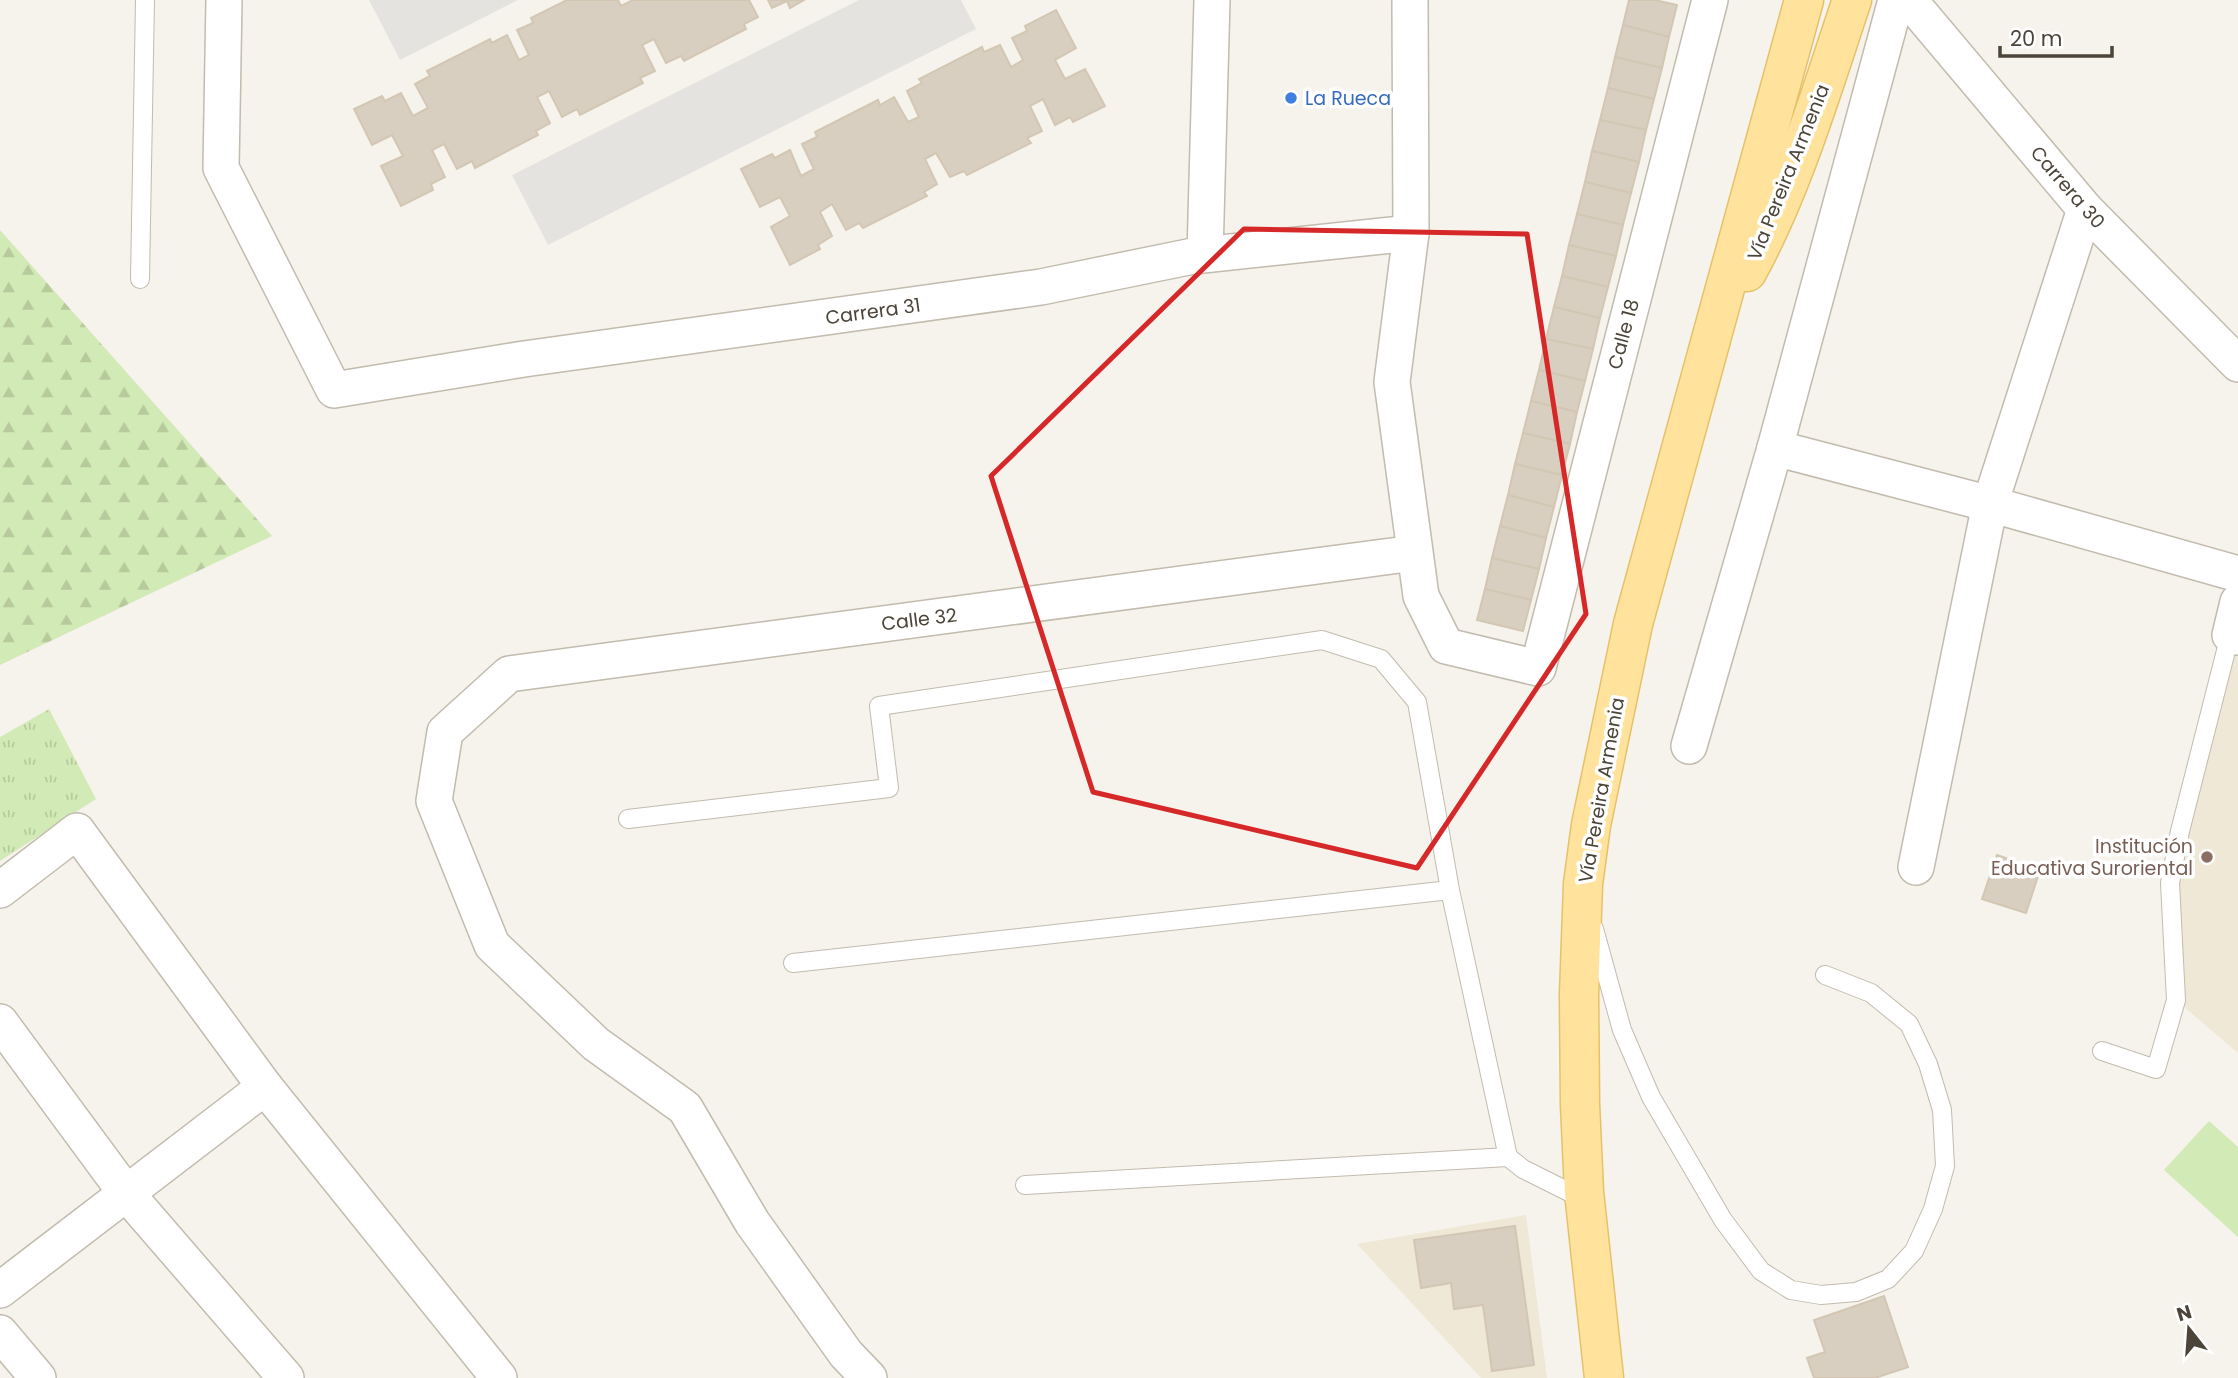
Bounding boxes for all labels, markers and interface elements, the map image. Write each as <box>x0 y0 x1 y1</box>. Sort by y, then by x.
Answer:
scale bar <box>2000 14 2112 58</box>
text: 20 m <box>2010 24 2063 53</box>
street label: Vía Pereira Armenia <box>1741 80 1836 264</box>
place label: La Rueca <box>1305 85 1391 112</box>
marker: La Rueca <box>1283 90 1299 106</box>
street label: Carrera 30 <box>2024 140 2111 235</box>
street label: Carrera 31 <box>824 291 922 332</box>
street label: Calle 18 <box>1601 296 1646 372</box>
street label: Calle 32 <box>880 601 958 638</box>
street label: Vía Pereira Armenia <box>1572 695 1631 885</box>
place label: Institución Educativa Suroriental <box>1991 833 2193 882</box>
marker: Institución Educativa Suroriental <box>2199 849 2215 865</box>
north arrow <box>2154 1294 2224 1364</box>
text: N <box>2173 1298 2195 1328</box>

